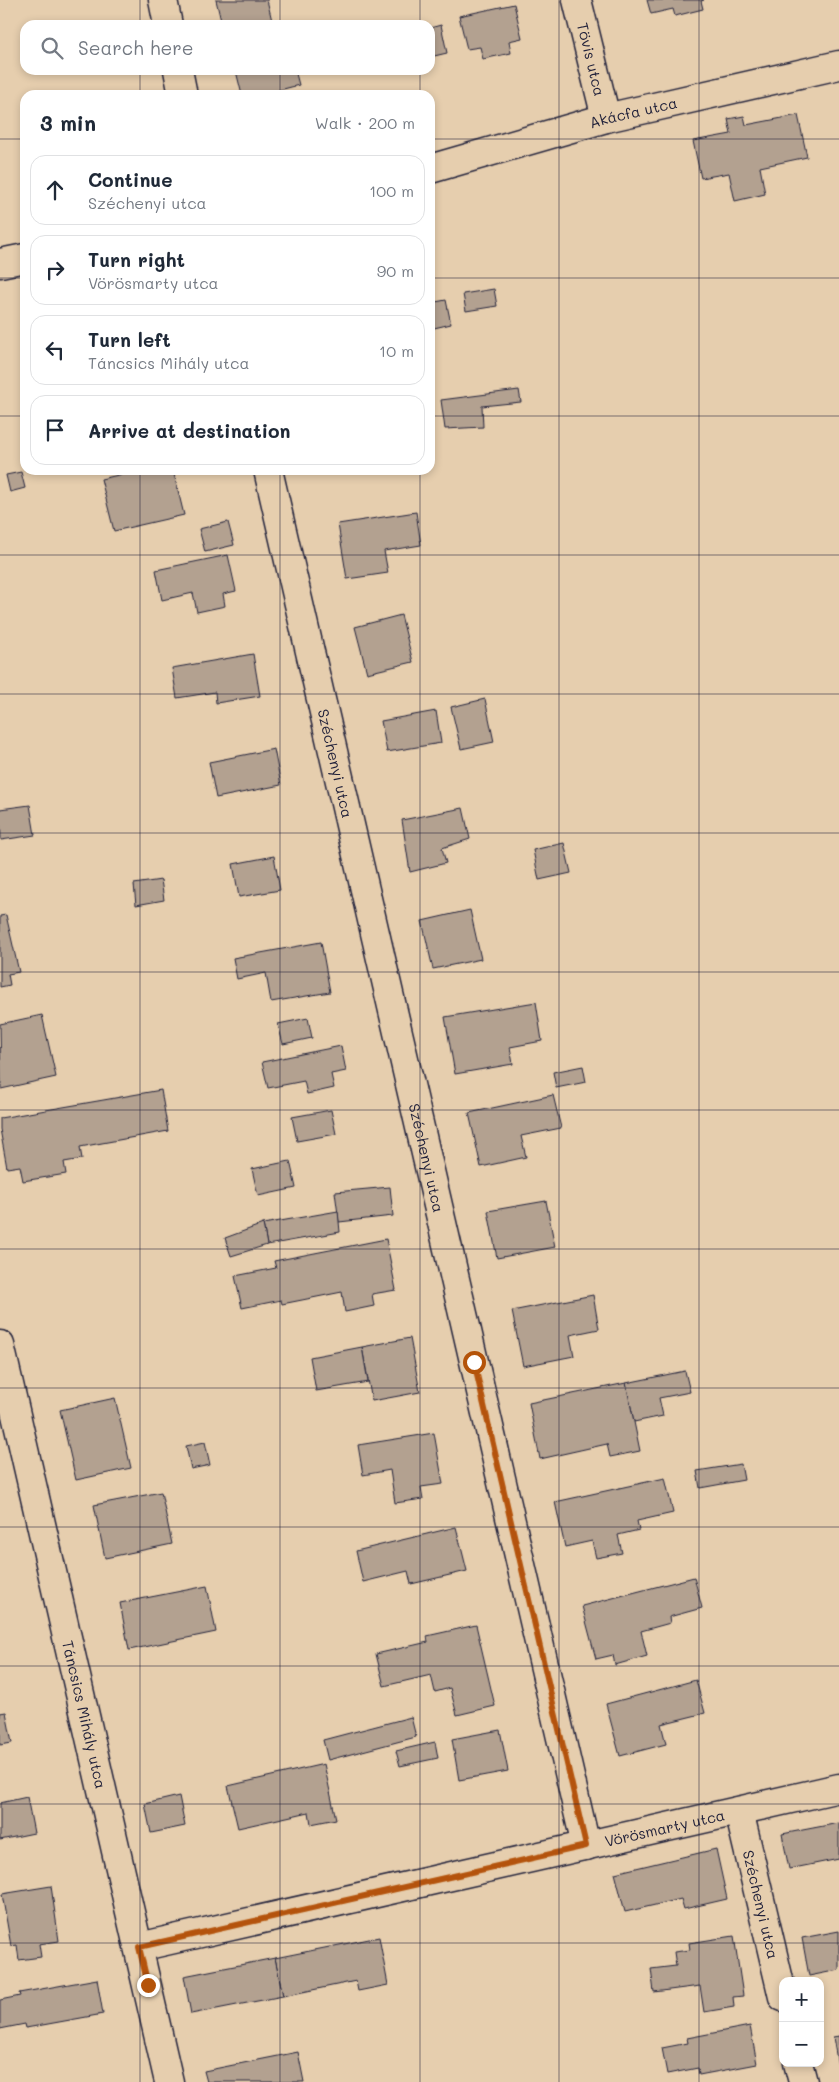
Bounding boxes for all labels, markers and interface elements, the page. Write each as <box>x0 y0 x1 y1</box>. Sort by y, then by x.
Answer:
search box <box>20 20 435 75</box>
street label: Tövis utca <box>573 20 610 98</box>
icon: search <box>38 34 66 62</box>
text: Search here <box>78 35 194 60</box>
street label: Akácfa utca <box>587 92 679 132</box>
text: 3 min <box>40 109 96 136</box>
text: Walk · 200 m <box>315 112 415 133</box>
text: Continue <box>88 167 173 192</box>
icon: ahead <box>41 176 69 204</box>
text: 100 m <box>369 180 414 201</box>
text: Széchenyi utca <box>88 192 207 213</box>
text: Turn right <box>88 247 185 272</box>
icon: right <box>41 256 69 284</box>
text: 90 m <box>377 260 414 281</box>
text: Vörösmarty utca <box>88 272 219 293</box>
text: Turn left <box>88 327 171 352</box>
icon: left <box>41 336 69 364</box>
text: 10 m <box>379 340 414 361</box>
text: Táncsics Mihály utca <box>88 352 249 373</box>
icon: arrive <box>41 416 69 444</box>
text: Arrive at destination <box>88 418 291 443</box>
street label: Széchenyi utca <box>314 707 358 820</box>
street label: Széchenyi utca <box>405 1101 449 1214</box>
route start <box>463 1351 486 1374</box>
street label: Táncsics Mihály utca <box>58 1638 111 1790</box>
street label: Vörösmarty utca <box>603 1804 727 1851</box>
street label: Széchenyi utca <box>739 1848 784 1961</box>
route end <box>137 1974 160 1997</box>
map controls <box>779 1977 824 2067</box>
button: + <box>779 1977 824 2022</box>
button: − <box>779 2022 824 2067</box>

